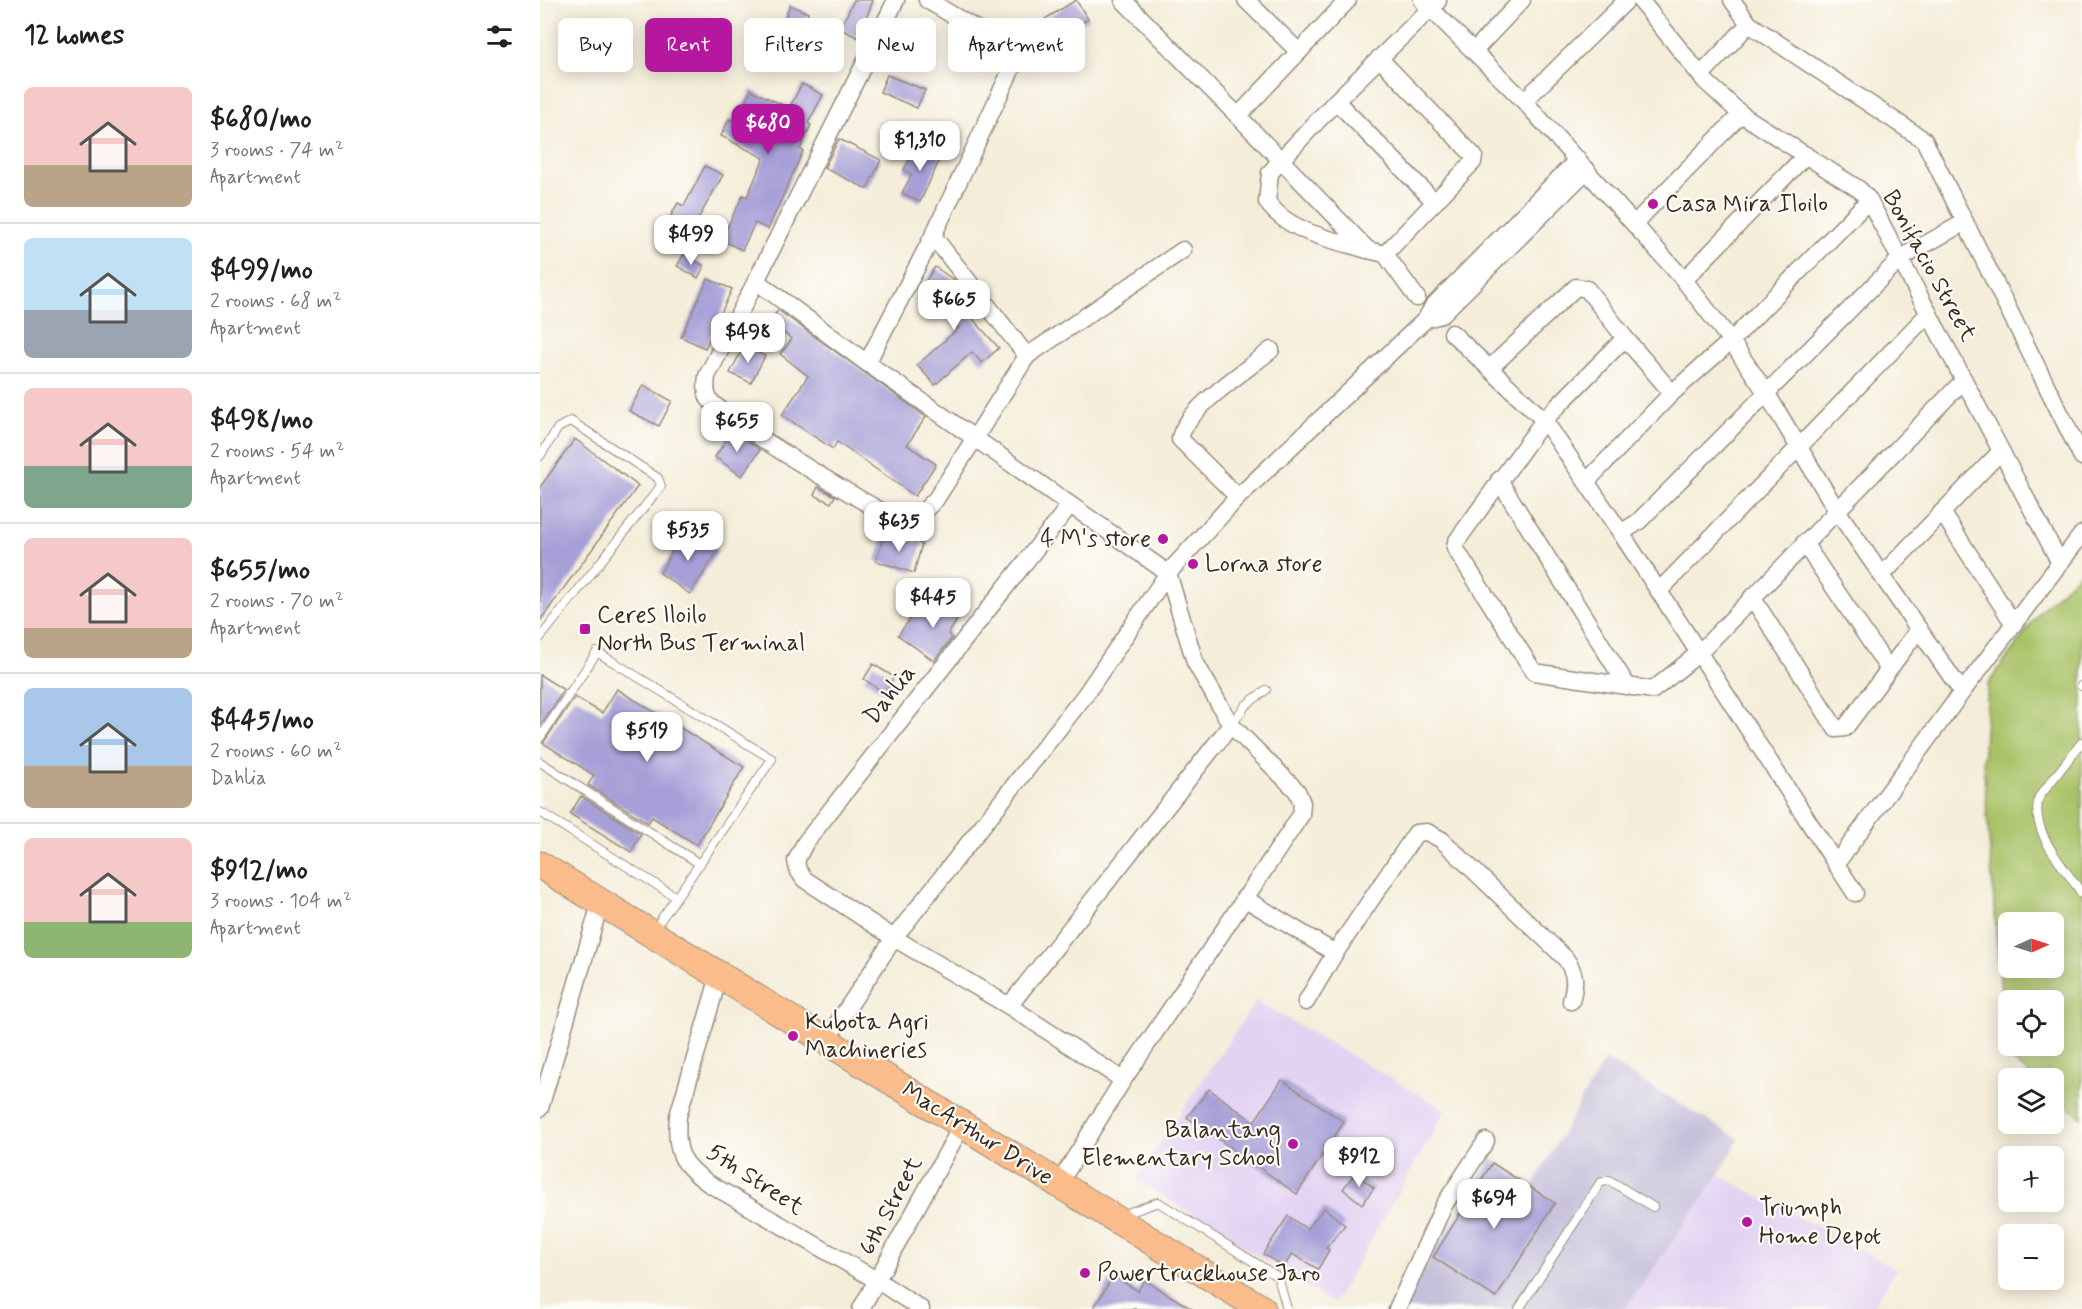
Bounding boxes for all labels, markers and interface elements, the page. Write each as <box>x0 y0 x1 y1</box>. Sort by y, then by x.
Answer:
chip: Buy <box>558 18 633 72</box>
chip: Rent <box>645 18 732 72</box>
chip: Filters <box>744 18 844 72</box>
chip: New <box>856 18 936 72</box>
chip: Apartment <box>948 18 1085 72</box>
text: 12 homes <box>24 19 124 53</box>
icon: filters <box>483 20 516 53</box>
text: $680/mo <box>210 103 312 137</box>
pin: $680 <box>732 104 804 155</box>
text: $680 <box>746 110 791 137</box>
icon: home <box>72 111 144 183</box>
pin: $1,310 <box>871 121 969 172</box>
text: $1,310 <box>894 127 946 154</box>
text: 3 rooms · 74 m² <box>210 137 344 164</box>
text: Apartment <box>210 164 301 191</box>
street label: Bonifacio Street <box>1875 185 1983 347</box>
place label: Casa Mira Iloilo <box>1665 189 1828 220</box>
marker: Casa Mira Iloilo <box>1646 197 1660 211</box>
pin: $499 <box>655 215 727 266</box>
text: $499 <box>668 221 714 248</box>
text: $499/mo <box>210 254 313 288</box>
icon: home <box>72 262 144 334</box>
pin: $665 <box>918 280 990 331</box>
text: $665 <box>932 286 976 313</box>
text: 2 rooms · 68 m² <box>210 288 341 315</box>
pin: $498 <box>712 313 784 364</box>
text: Apartment <box>210 315 301 342</box>
text: $498 <box>725 319 771 346</box>
pin: $655 <box>701 402 773 453</box>
text: $498/mo <box>210 404 313 438</box>
text: $655 <box>715 408 759 435</box>
icon: home <box>72 412 144 484</box>
text: 2 rooms · 54 m² <box>210 438 344 465</box>
text: Apartment <box>210 465 301 492</box>
pin: $635 <box>863 502 935 553</box>
text: $635 <box>878 508 920 535</box>
pin: $535 <box>652 511 724 562</box>
text: $535 <box>666 517 710 544</box>
place label: 4 M's store <box>1040 524 1151 555</box>
marker: 4 M's store <box>1156 532 1170 546</box>
place label: Lorna store <box>1205 549 1323 580</box>
text: $655/mo <box>210 554 310 588</box>
marker: Lorna store <box>1186 557 1200 571</box>
icon: home <box>72 562 144 634</box>
pin: $445 <box>897 578 969 629</box>
text: $445 <box>910 584 956 611</box>
text: 2 rooms · 70 m² <box>210 588 344 615</box>
place label: Ceres Iloilo North Bus Terminal <box>597 600 805 659</box>
text: Apartment <box>210 615 301 642</box>
marker: Ceres Iloilo North Bus Terminal <box>578 622 592 636</box>
street label: Dahlia <box>857 659 923 731</box>
text: $445/mo <box>210 704 314 738</box>
icon: home <box>72 712 144 784</box>
pin: $519 <box>611 712 683 763</box>
text: $519 <box>626 718 668 745</box>
text: 2 rooms · 60 m² <box>210 738 342 765</box>
text: Dahlia <box>210 765 266 792</box>
text: $912/mo <box>210 854 308 888</box>
icon: home <box>72 862 144 934</box>
text: 3 rooms · 104 m² <box>210 888 352 915</box>
north arrow <box>1998 912 2064 978</box>
map controls <box>1998 912 2064 1290</box>
text: Apartment <box>210 915 301 942</box>
button: locate <box>1998 990 2064 1056</box>
place label: Kubota Agri Machineries <box>805 1007 929 1066</box>
marker: Kubota Agri Machineries <box>786 1029 800 1043</box>
button: layers <box>1998 1068 2064 1134</box>
street label: MacArthur Drive <box>895 1075 1059 1193</box>
place label: Balantang Elementary School <box>1082 1115 1281 1174</box>
street label: 5th Street <box>701 1137 809 1223</box>
marker: Balantang Elementary School <box>1286 1137 1300 1151</box>
pin: $912 <box>1323 1137 1395 1188</box>
text: $912 <box>1338 1143 1380 1170</box>
button: + <box>1998 1146 2064 1212</box>
street label: 6th Street <box>852 1151 930 1261</box>
pin: $694 <box>1458 1179 1530 1230</box>
text: $694 <box>1471 1185 1517 1212</box>
place label: Triumph Home Depot <box>1759 1193 1881 1252</box>
marker: Triumph Home Depot <box>1740 1215 1754 1229</box>
button: − <box>1998 1224 2064 1290</box>
place label: Powertruckhouse Jaro <box>1097 1258 1320 1289</box>
marker: Powertruckhouse Jaro <box>1078 1266 1092 1280</box>

